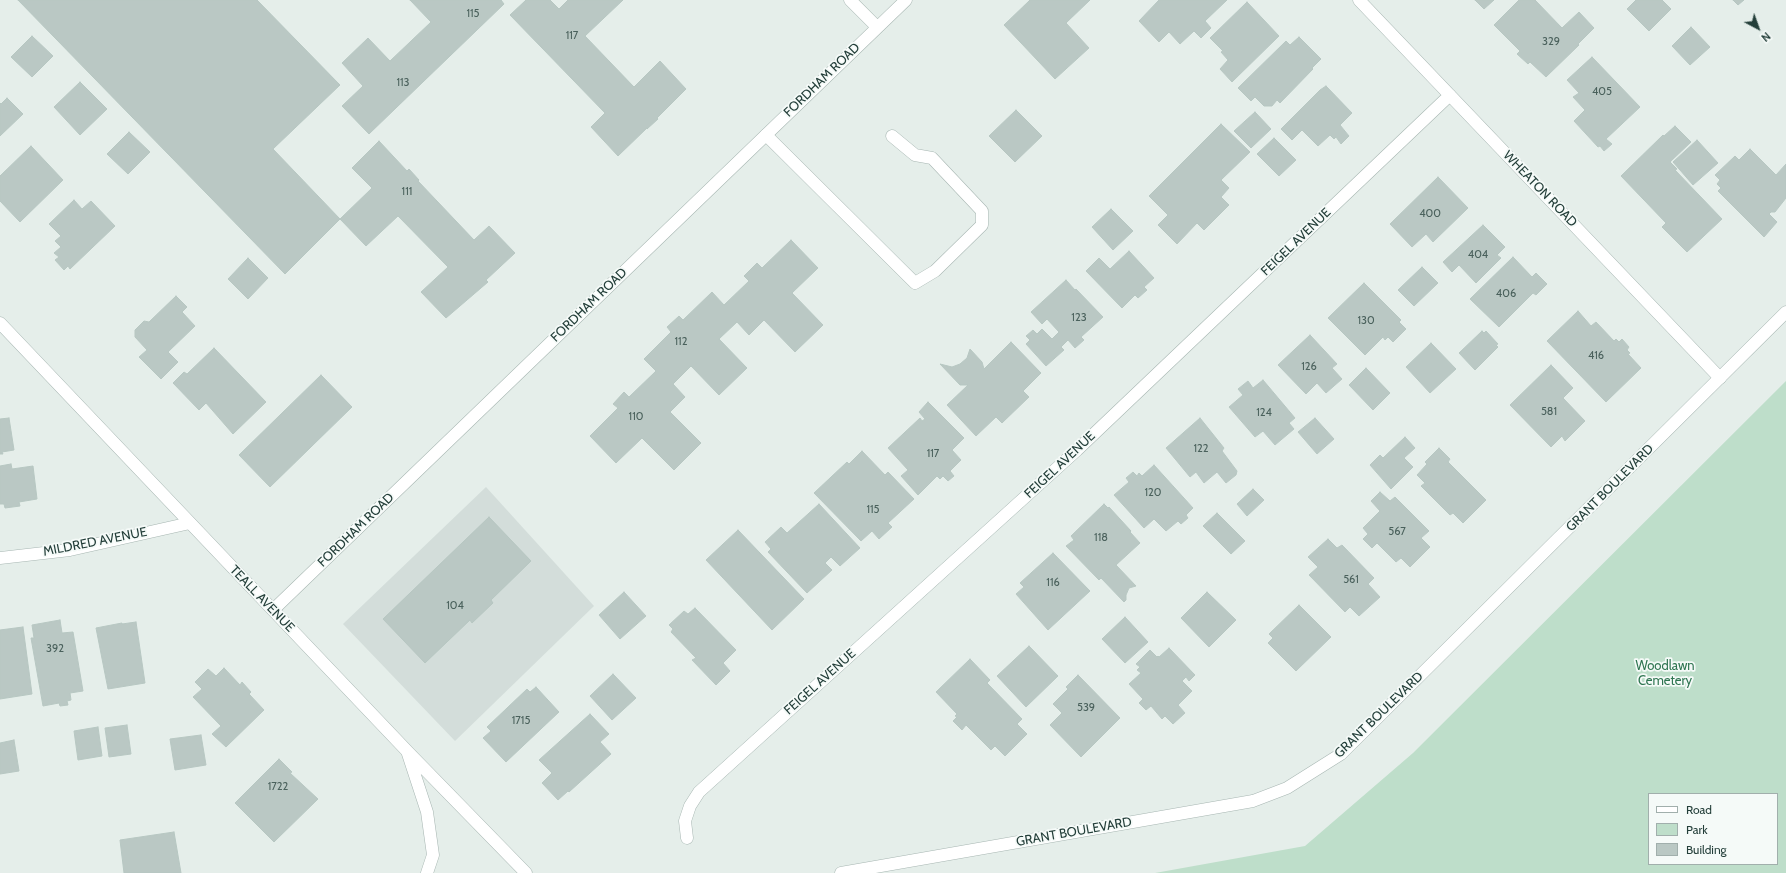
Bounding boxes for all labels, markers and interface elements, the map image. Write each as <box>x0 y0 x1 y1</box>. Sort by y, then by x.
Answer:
house number: 115 <box>466 7 480 21</box>
north arrow <box>1738 8 1778 48</box>
house number: 117 <box>566 29 578 43</box>
text: N <box>1758 29 1773 45</box>
house number: 329 <box>1542 35 1560 49</box>
street label: FORDHAM ROAD <box>781 40 863 120</box>
house number: 113 <box>396 76 410 90</box>
house number: 405 <box>1592 85 1612 99</box>
street label: WHEATON ROAD <box>1500 148 1580 230</box>
house number: 111 <box>402 185 412 199</box>
street label: FEIGEL AVENUE <box>1258 205 1334 279</box>
house number: 400 <box>1419 207 1441 221</box>
house number: 404 <box>1468 248 1488 262</box>
street label: FORDHAM ROAD <box>548 265 630 345</box>
house number: 406 <box>1496 287 1516 301</box>
house number: 123 <box>1071 311 1087 325</box>
house number: 130 <box>1357 314 1375 328</box>
house number: 112 <box>675 335 687 349</box>
house number: 416 <box>1588 349 1604 363</box>
house number: 126 <box>1301 360 1317 374</box>
house number: 581 <box>1541 405 1557 419</box>
house number: 124 <box>1256 406 1272 420</box>
house number: 110 <box>629 410 643 424</box>
street label: FEIGEL AVENUE <box>1021 428 1099 502</box>
street label: GRANT BOULEVARD <box>1563 441 1657 535</box>
house number: 122 <box>1193 442 1209 456</box>
house number: 117 <box>927 447 939 461</box>
house number: 120 <box>1144 486 1162 500</box>
street label: FORDHAM ROAD <box>315 490 397 570</box>
house number: 115 <box>866 503 880 517</box>
street label: MILDRED AVENUE <box>42 524 148 560</box>
house number: 567 <box>1388 525 1406 539</box>
house number: 118 <box>1094 531 1108 545</box>
street label: TEALL AVENUE <box>226 563 298 635</box>
house number: 561 <box>1343 573 1359 587</box>
house number: 116 <box>1046 576 1060 590</box>
house number: 104 <box>446 599 464 613</box>
house number: 392 <box>46 642 64 656</box>
street label: FEIGEL AVENUE <box>781 646 859 718</box>
park label: Woodlawn Cemetery <box>1635 658 1695 689</box>
street label: GRANT BOULEVARD <box>1331 669 1427 761</box>
house number: 539 <box>1077 701 1095 715</box>
house number: 1715 <box>512 714 530 728</box>
house number: 1722 <box>268 780 288 794</box>
legend <box>1648 793 1778 865</box>
text: Road <box>1686 802 1712 817</box>
street label: GRANT BOULEVARD <box>1015 814 1133 850</box>
text: Park <box>1686 822 1708 837</box>
text: Building <box>1686 842 1727 857</box>

